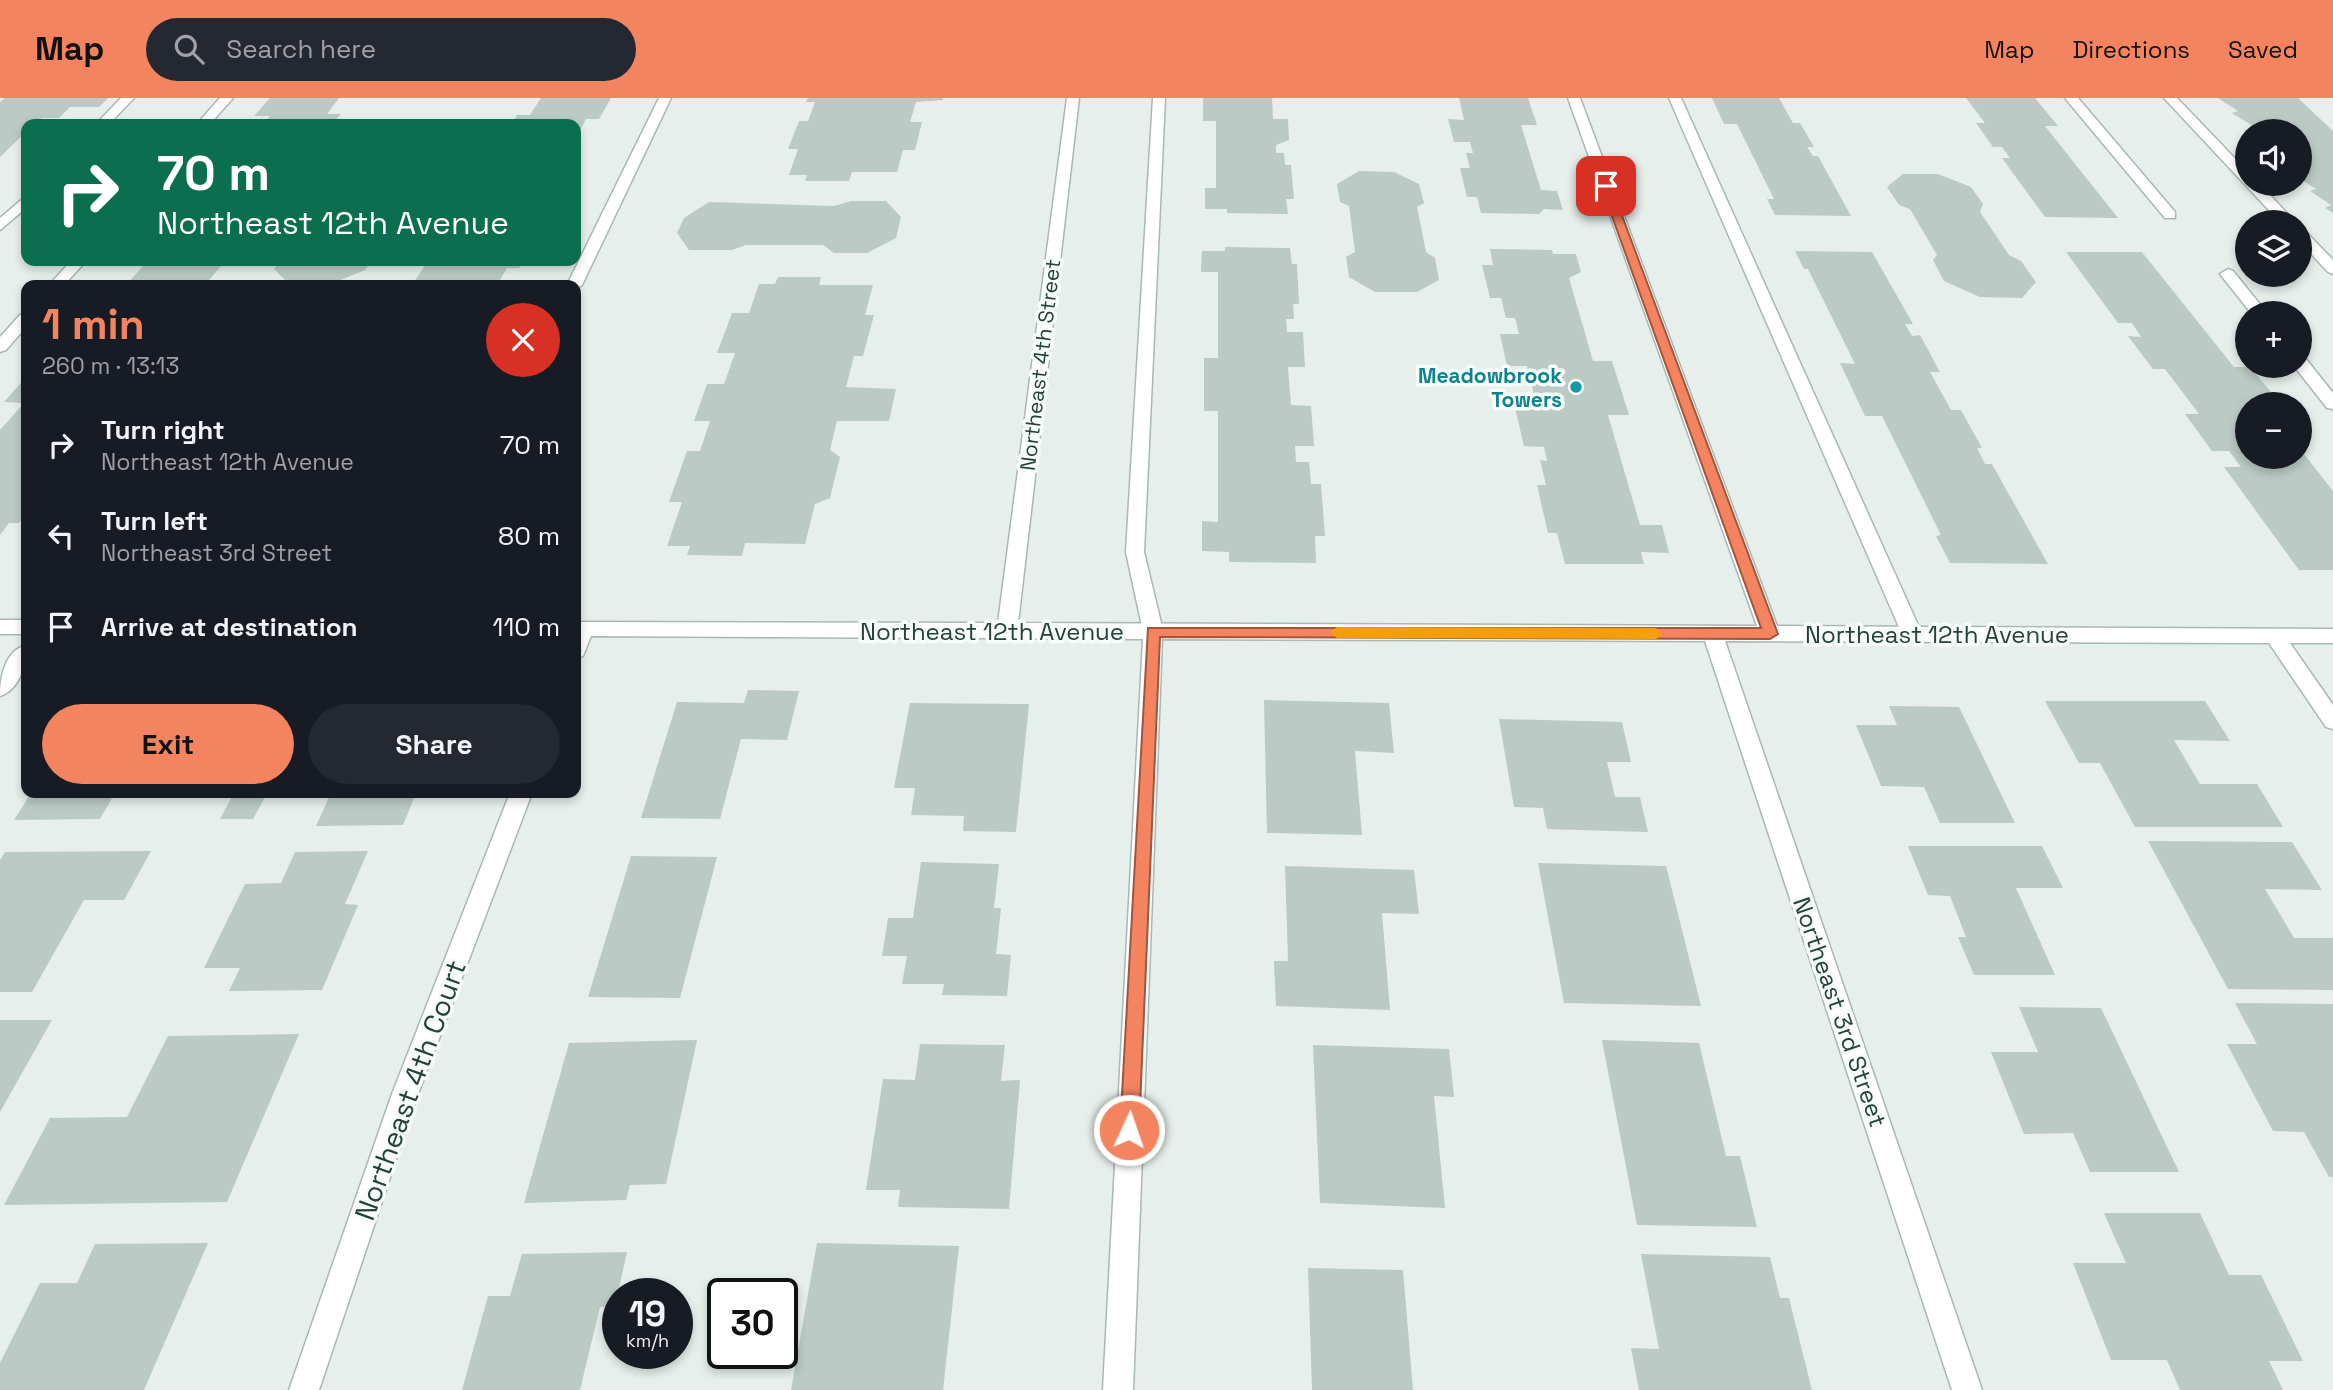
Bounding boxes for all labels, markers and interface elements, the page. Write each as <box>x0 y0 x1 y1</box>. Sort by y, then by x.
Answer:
search box <box>146 18 636 81</box>
text: Map <box>35 28 104 70</box>
icon: search <box>170 30 208 68</box>
text: Search here <box>226 32 376 66</box>
text: Map <box>1984 34 2034 65</box>
text: Directions <box>2072 34 2190 65</box>
text: Saved <box>2228 34 2298 65</box>
map controls <box>2235 119 2312 469</box>
button: sound <box>2235 119 2312 196</box>
text: 70 m <box>157 142 270 204</box>
icon: right <box>42 147 133 238</box>
pin <box>1576 156 1636 216</box>
icon: arrive <box>1587 167 1625 205</box>
text: Northeast 12th Avenue <box>157 203 509 243</box>
button: layers <box>2235 210 2312 287</box>
street label: Northeast 4th Street <box>1014 258 1066 472</box>
text: 1 min <box>42 298 145 351</box>
button: + <box>2235 301 2312 378</box>
button: close <box>486 303 560 377</box>
text: 260 m · 13:13 <box>42 351 179 381</box>
place label: Meadowbrook Towers <box>1418 362 1562 413</box>
marker: Meadowbrook Towers <box>1568 379 1584 395</box>
button: − <box>2235 392 2312 469</box>
text: Turn right <box>101 413 225 447</box>
icon: right <box>42 426 80 464</box>
text: 70 m <box>500 428 560 462</box>
text: Northeast 12th Avenue <box>101 447 354 477</box>
text: Turn left <box>101 504 208 538</box>
icon: left <box>42 517 80 555</box>
text: 80 m <box>498 519 560 553</box>
text: Northeast 3rd Street <box>101 538 332 568</box>
icon: arrive <box>42 608 80 646</box>
text: Arrive at destination <box>101 610 358 644</box>
text: 110 m <box>493 610 560 644</box>
street label: Northeast 12th Avenue <box>860 616 1124 647</box>
street label: Northeast 12th Avenue <box>1805 619 2069 650</box>
button: Exit <box>42 704 294 784</box>
button: Share <box>308 704 560 784</box>
street label: Northeast 3rd Street <box>1786 893 1894 1131</box>
street label: Northeast 4th Court <box>346 955 474 1225</box>
position arrow <box>1092 1093 1166 1167</box>
speed limit sign: 30 <box>707 1278 798 1369</box>
text: 19 <box>629 1292 666 1336</box>
text: km/h <box>626 1329 669 1352</box>

